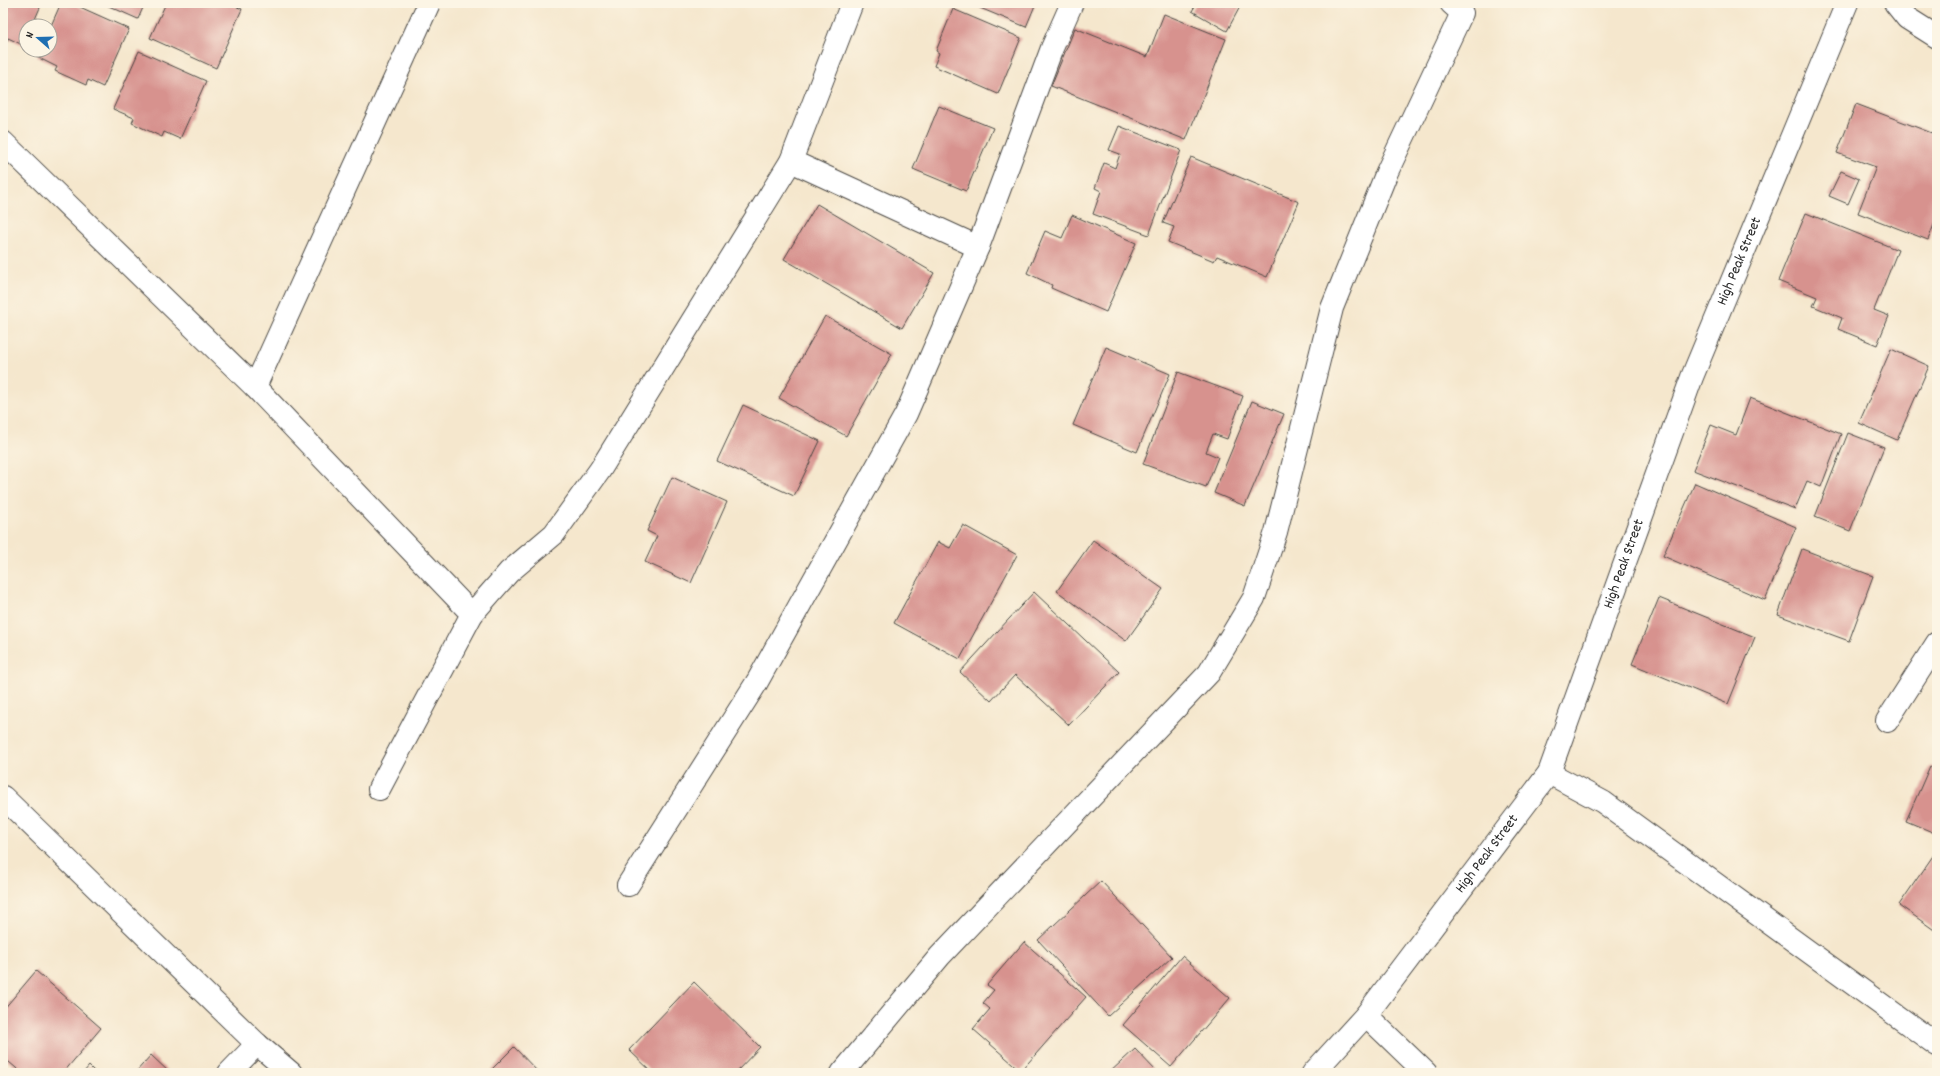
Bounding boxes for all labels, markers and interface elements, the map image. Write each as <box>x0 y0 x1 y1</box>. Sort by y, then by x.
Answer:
north arrow <box>18 18 58 58</box>
text: N <box>22 29 39 41</box>
street label: High Peak Street <box>1712 214 1768 309</box>
street label: High Peak Street <box>1598 516 1651 612</box>
street label: High Peak Street <box>1450 810 1525 898</box>

